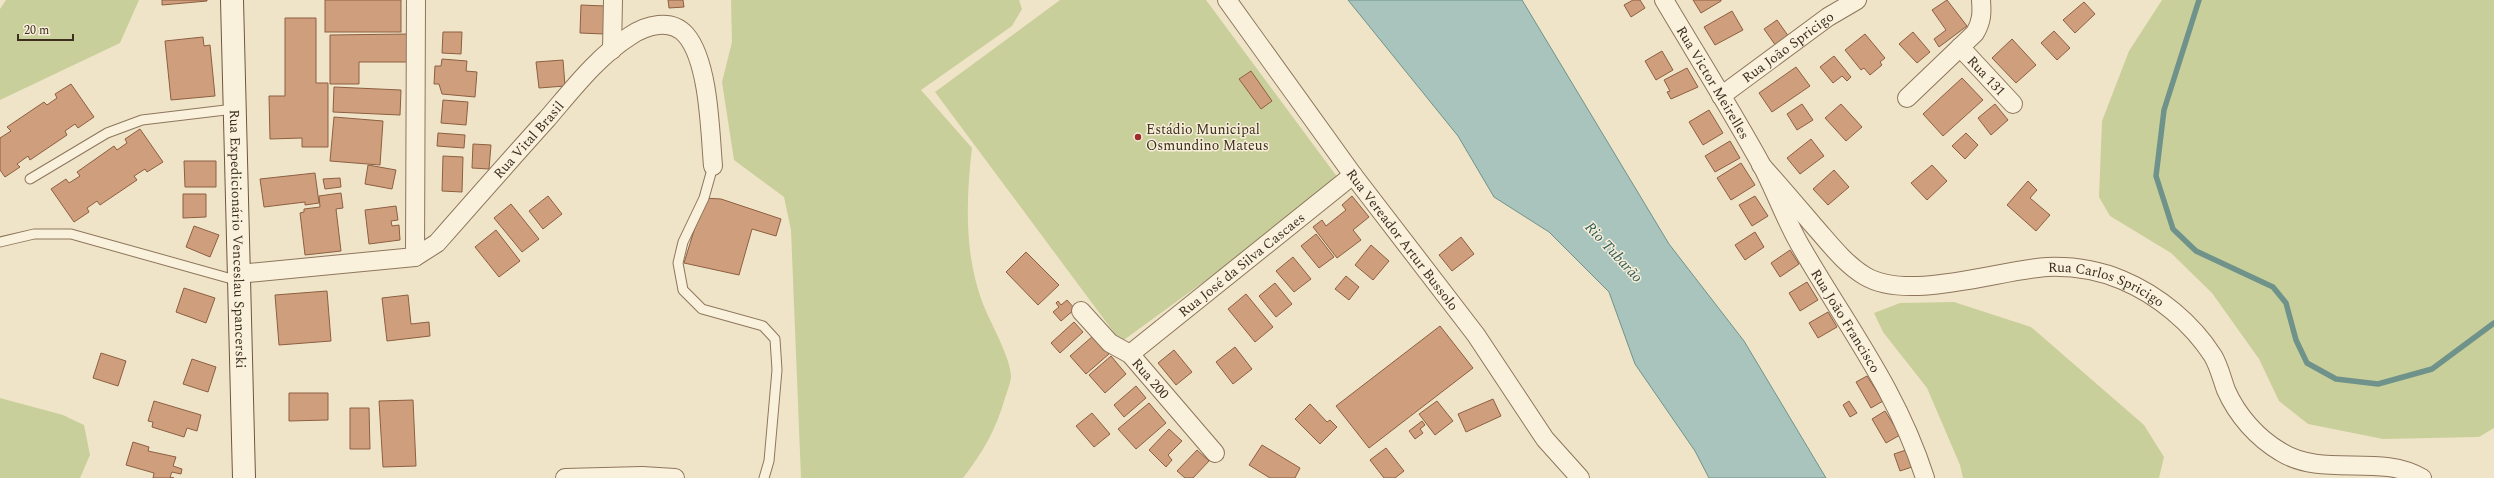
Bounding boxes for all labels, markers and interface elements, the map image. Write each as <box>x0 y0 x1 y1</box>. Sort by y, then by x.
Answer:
street label: Rua João Spricigo <box>1738 6 1838 88</box>
scale bar <box>18 16 73 42</box>
text: 20 m <box>24 21 49 40</box>
street label: Rua Victor Meirelles <box>1671 22 1755 143</box>
street label: Rua 131 <box>1962 51 2010 101</box>
street label: Rua Vital Brasil <box>488 96 569 183</box>
street label: Rua Expedicionário Venceslau Spancerski <box>224 109 251 369</box>
place label: Estádio Municipal Osmundino Mateus <box>1146 119 1269 156</box>
marker: Estádio Municipal Osmundino Mateus <box>1133 132 1143 142</box>
street label: Rua Vereador Artur Bussolo <box>1341 165 1464 315</box>
street label: Rua José da Silva Cascaes <box>1174 207 1310 322</box>
water label: Rio Tubarão <box>1579 216 1648 288</box>
street label: Rua Carlos Spricigo <box>2048 257 2169 312</box>
street label: Rua João Francisco <box>1805 265 1885 377</box>
street label: Rua 200 <box>1127 353 1174 404</box>

